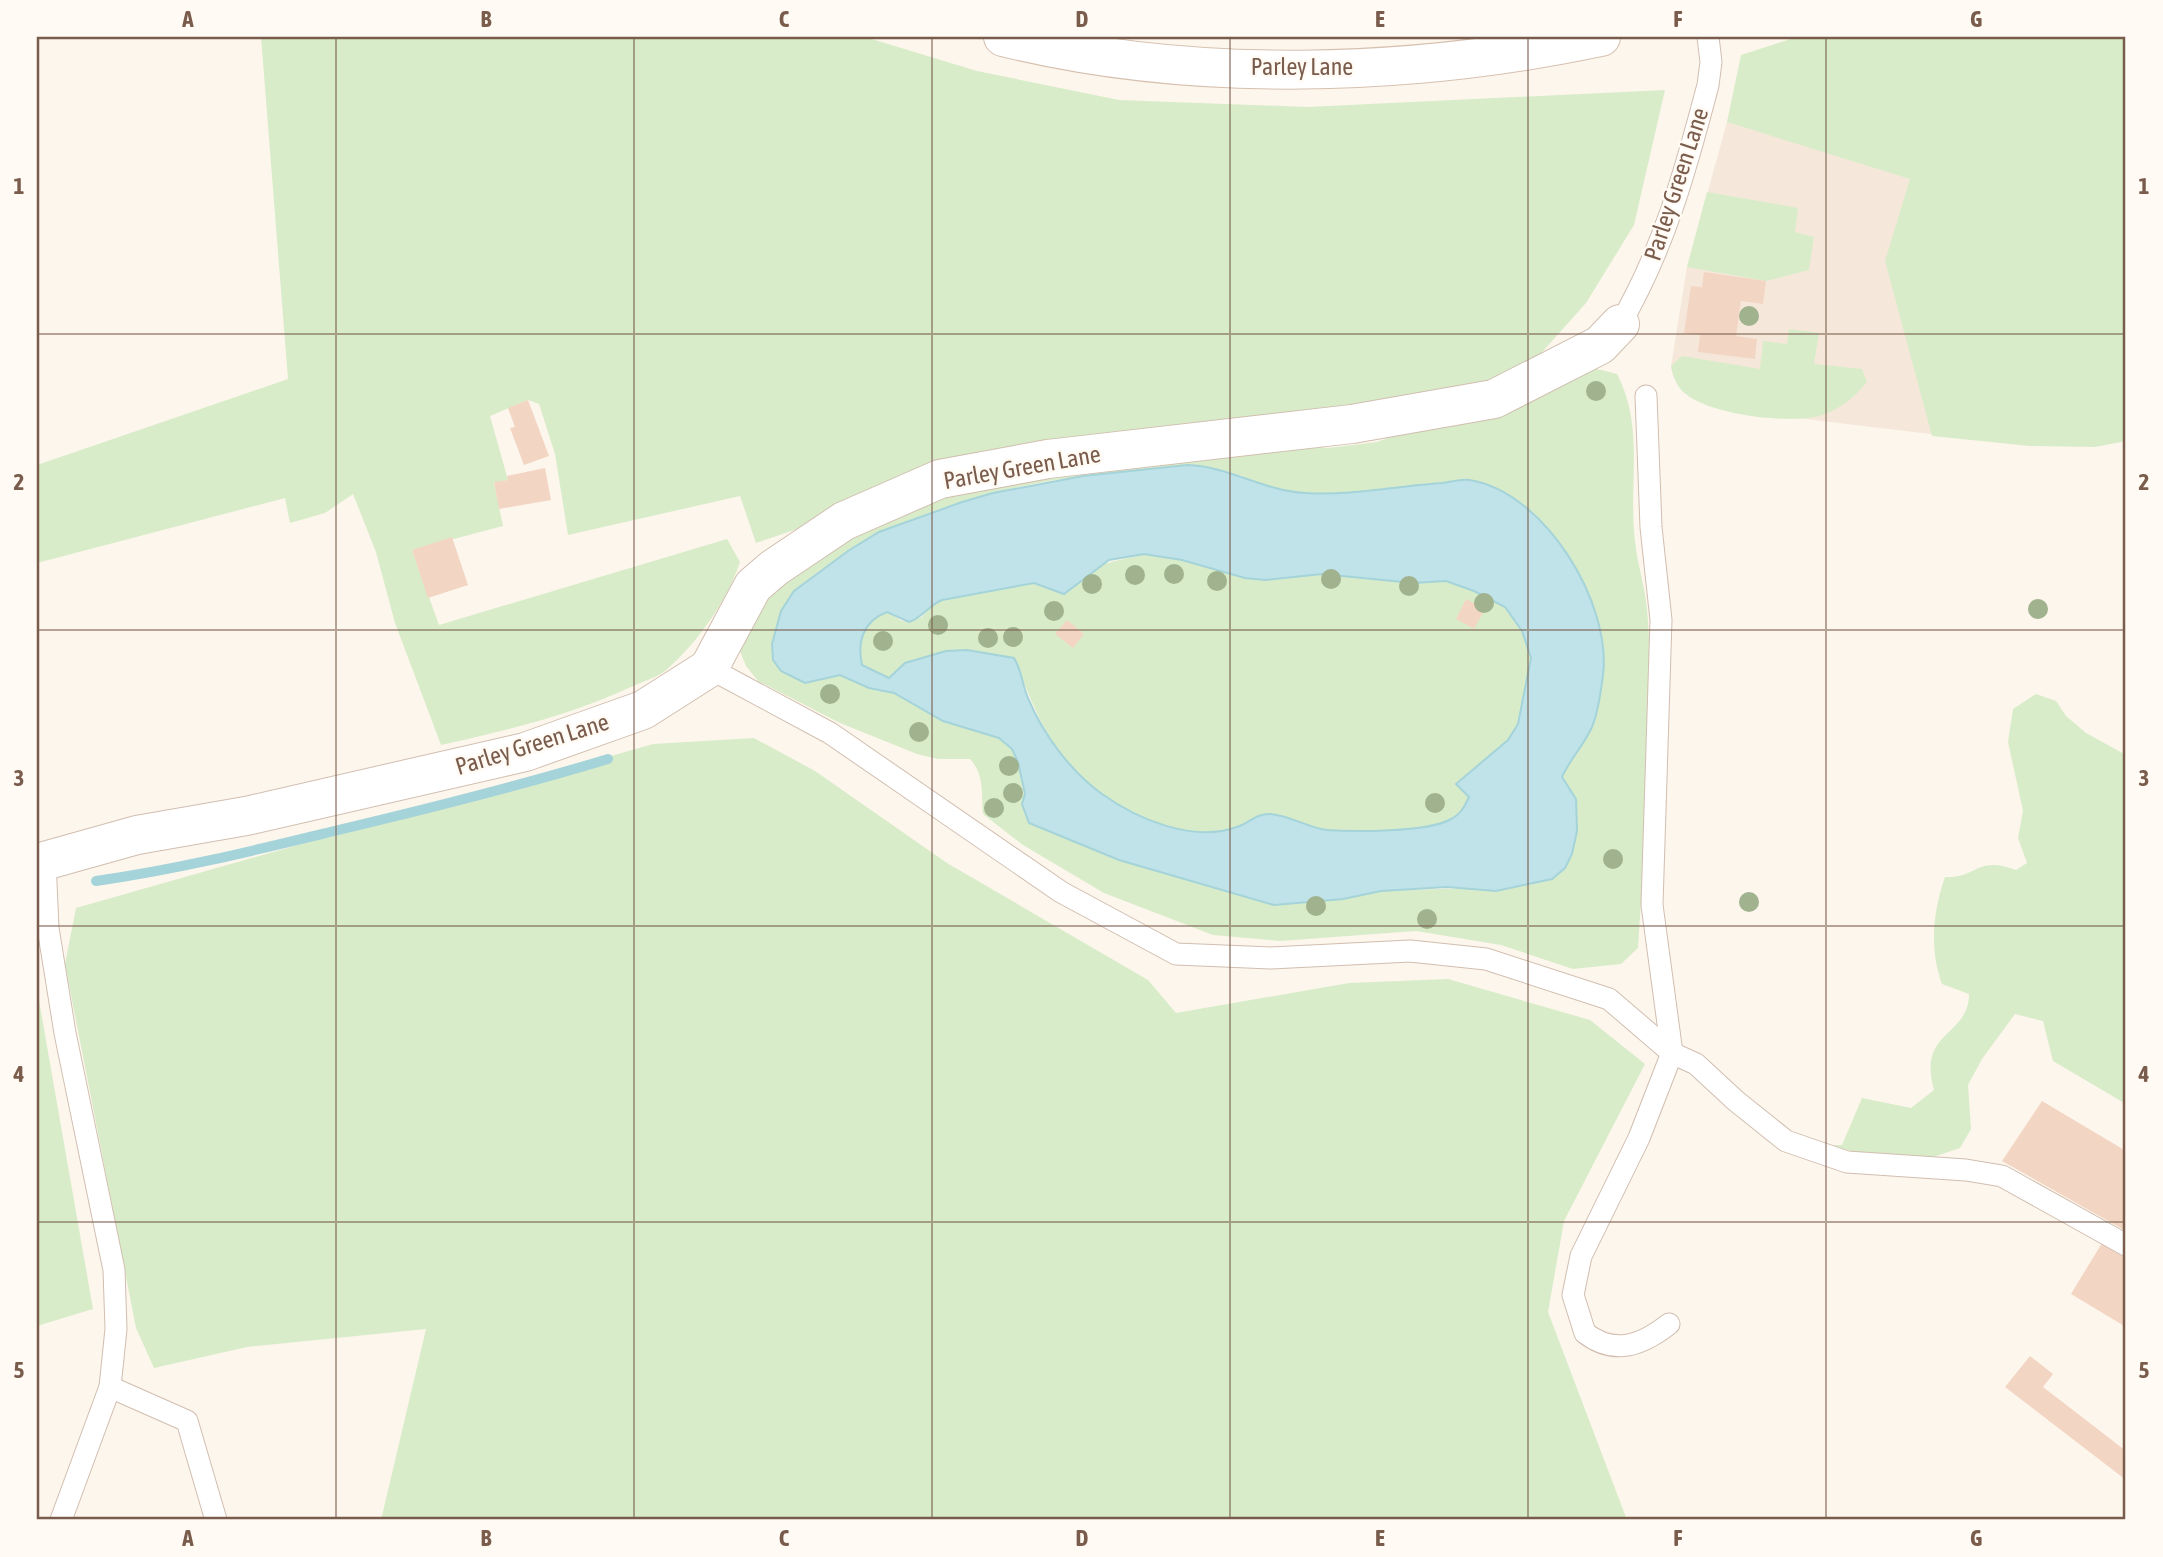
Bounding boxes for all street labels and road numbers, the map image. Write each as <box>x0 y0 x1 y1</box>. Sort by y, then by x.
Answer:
street label: Parley Lane <box>1251 53 1353 80</box>
street label: Parley Green Lane <box>1639 104 1713 264</box>
street label: Parley Green Lane <box>941 440 1103 494</box>
street label: Parley Green Lane <box>452 708 612 780</box>

